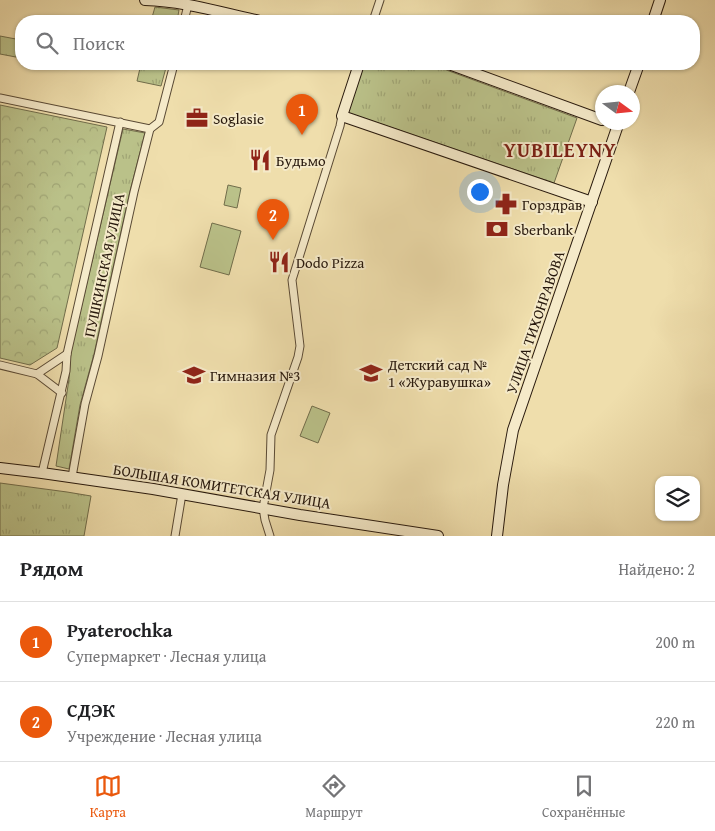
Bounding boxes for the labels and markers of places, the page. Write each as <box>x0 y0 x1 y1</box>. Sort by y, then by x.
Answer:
pin: 1 <box>286 94 318 135</box>
office icon: Soglasie <box>184 105 210 131</box>
place label: Soglasie <box>213 108 264 129</box>
restaurant icon: Будьмо <box>247 147 273 173</box>
place label: Будьмо <box>276 150 326 171</box>
pharmacy icon: Горздрав <box>493 191 519 217</box>
place label: Горздрав <box>522 194 582 215</box>
pin: 2 <box>257 199 289 240</box>
bank icon: Sberbank <box>484 216 510 242</box>
place label: Sberbank <box>514 219 574 240</box>
restaurant icon: Dodo Pizza <box>266 249 292 275</box>
place label: Dodo Pizza <box>296 252 364 273</box>
place label: Детский сад № 1 «Журавушка» <box>387 354 491 392</box>
school or university icon: Детский сад № 1 «Журавушка» <box>358 360 384 386</box>
school or university icon: Гимназия №3 <box>181 362 207 388</box>
place label: Гимназия №3 <box>210 365 300 386</box>

